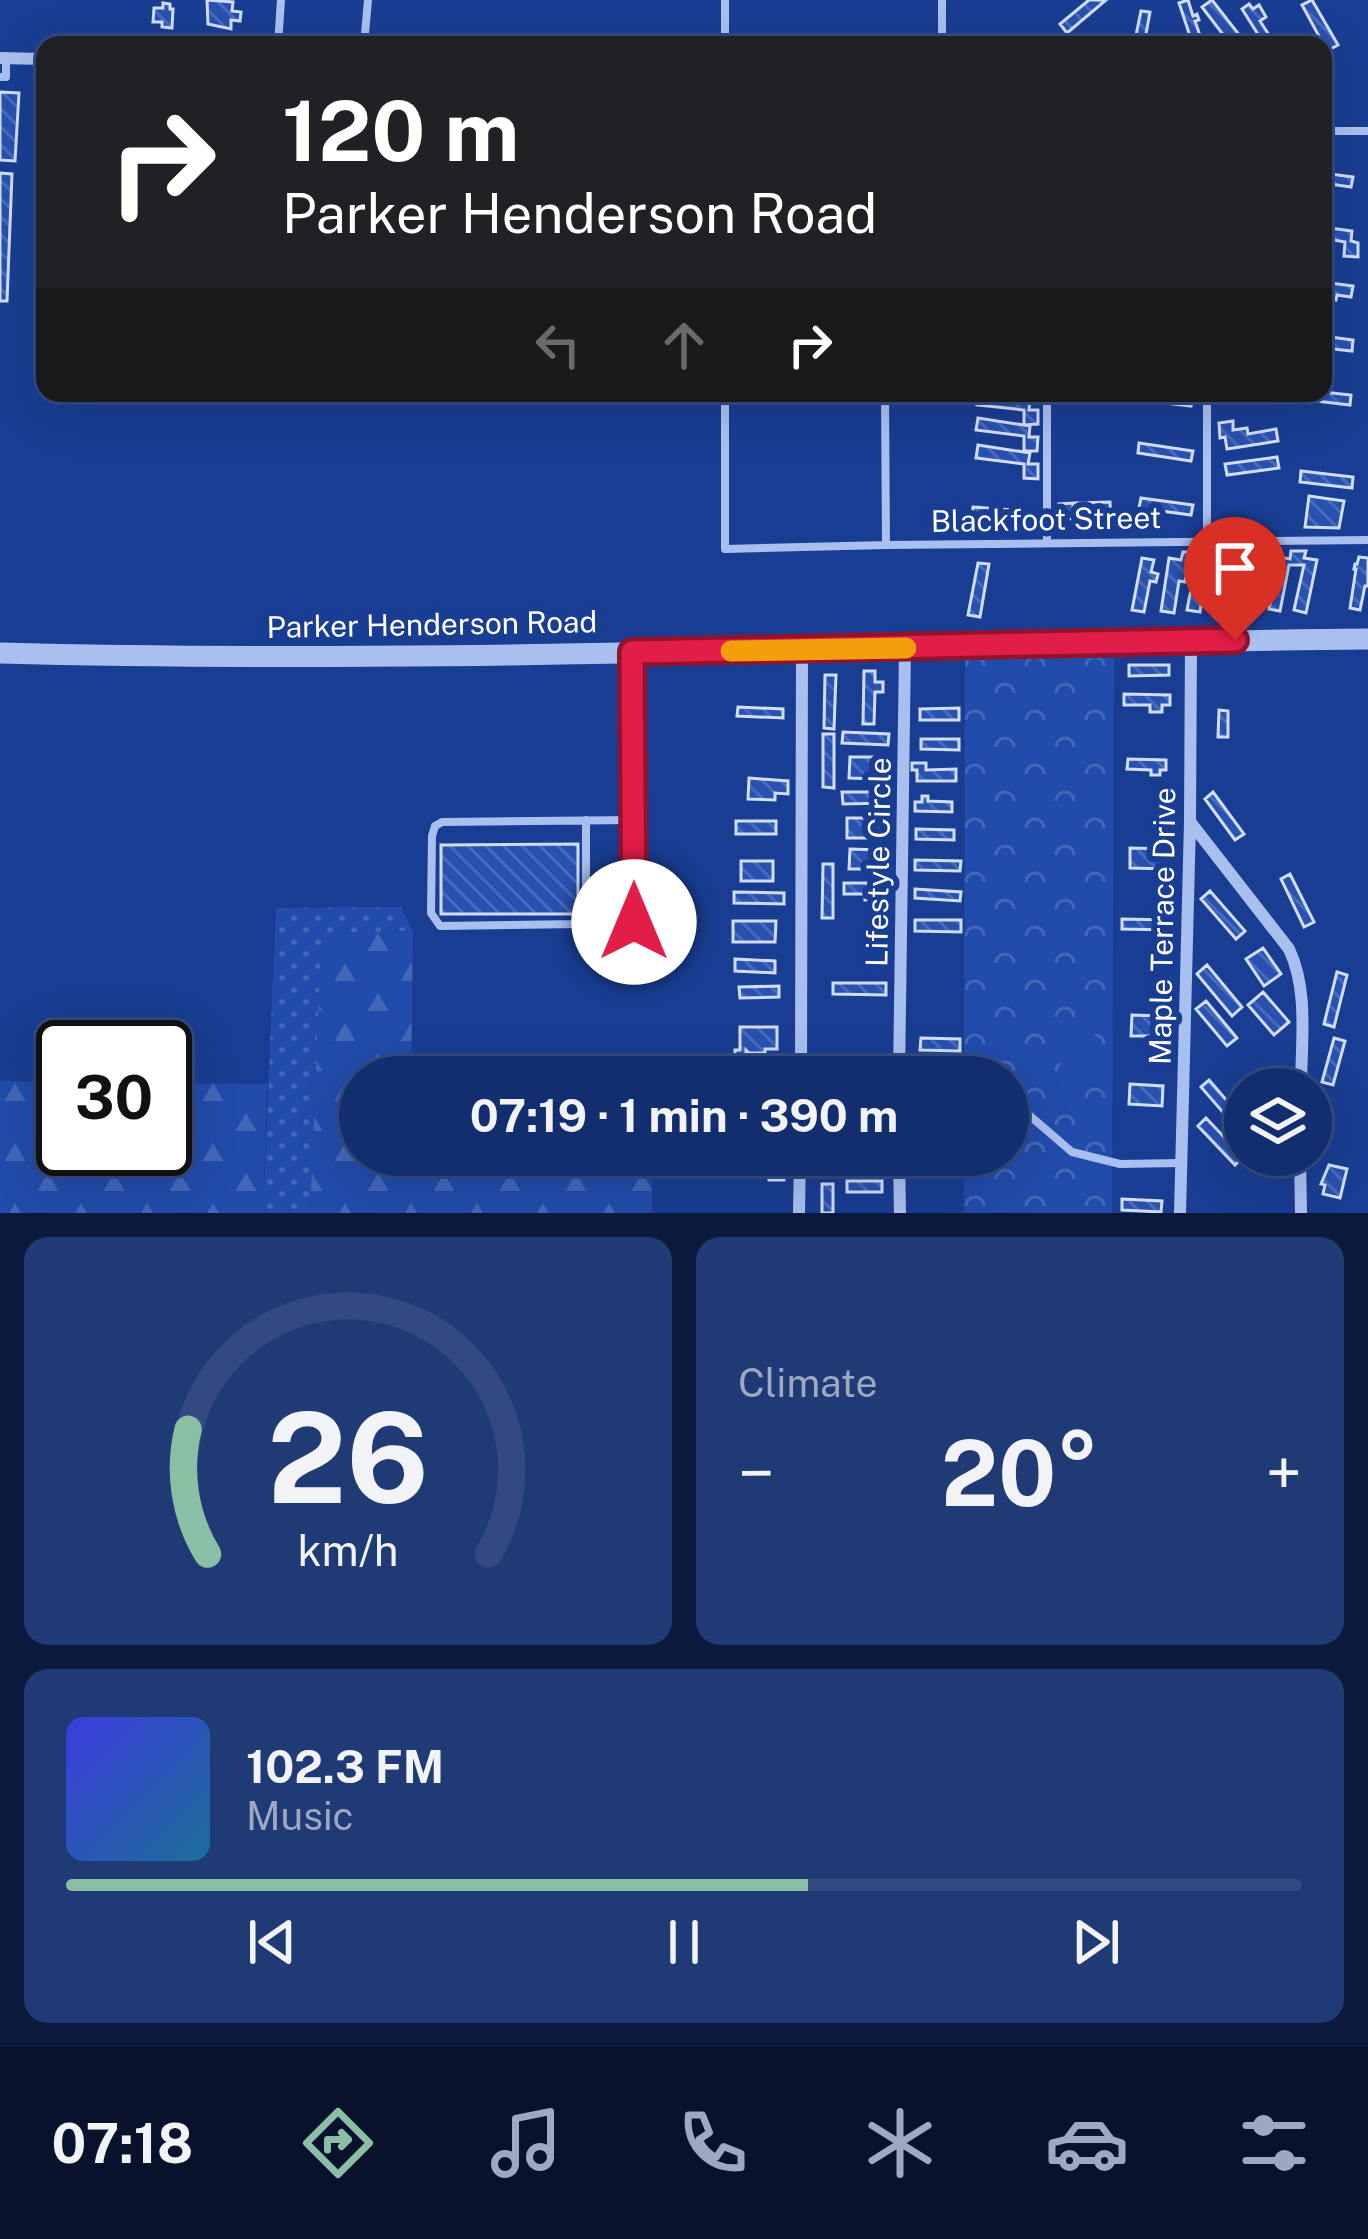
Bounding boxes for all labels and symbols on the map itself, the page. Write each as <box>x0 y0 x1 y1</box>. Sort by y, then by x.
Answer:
street label: Blackfoot Street <box>930 499 1162 539</box>
pin <box>1184 517 1286 640</box>
street label: Parker Henderson Road <box>266 603 598 645</box>
street label: Lifestyle Circle <box>858 757 898 967</box>
street label: Maple Terrace Drive <box>1142 787 1182 1065</box>
position arrow <box>571 859 697 985</box>
speed limit sign: 30 <box>36 1020 192 1176</box>

